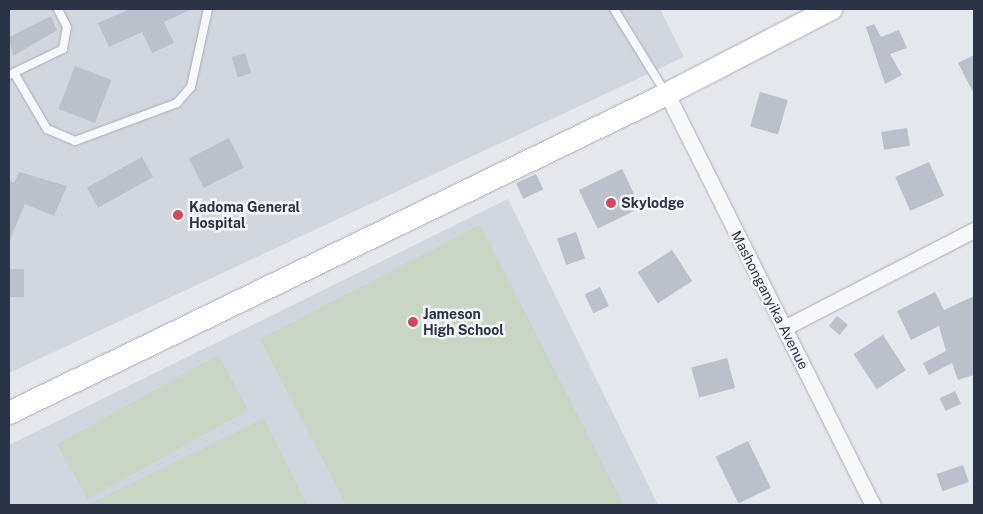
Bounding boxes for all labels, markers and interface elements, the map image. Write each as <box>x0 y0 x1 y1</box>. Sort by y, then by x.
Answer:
place label: Skylodge <box>621 195 684 211</box>
marker: Skylodge <box>605 197 617 209</box>
place label: Kadoma General Hospital <box>189 199 300 232</box>
marker: Kadoma General Hospital <box>171 208 185 222</box>
street label: Mashonganyika Avenue <box>728 228 812 372</box>
place label: Jameson High School <box>423 306 504 338</box>
marker: Jameson High School <box>407 316 419 328</box>

